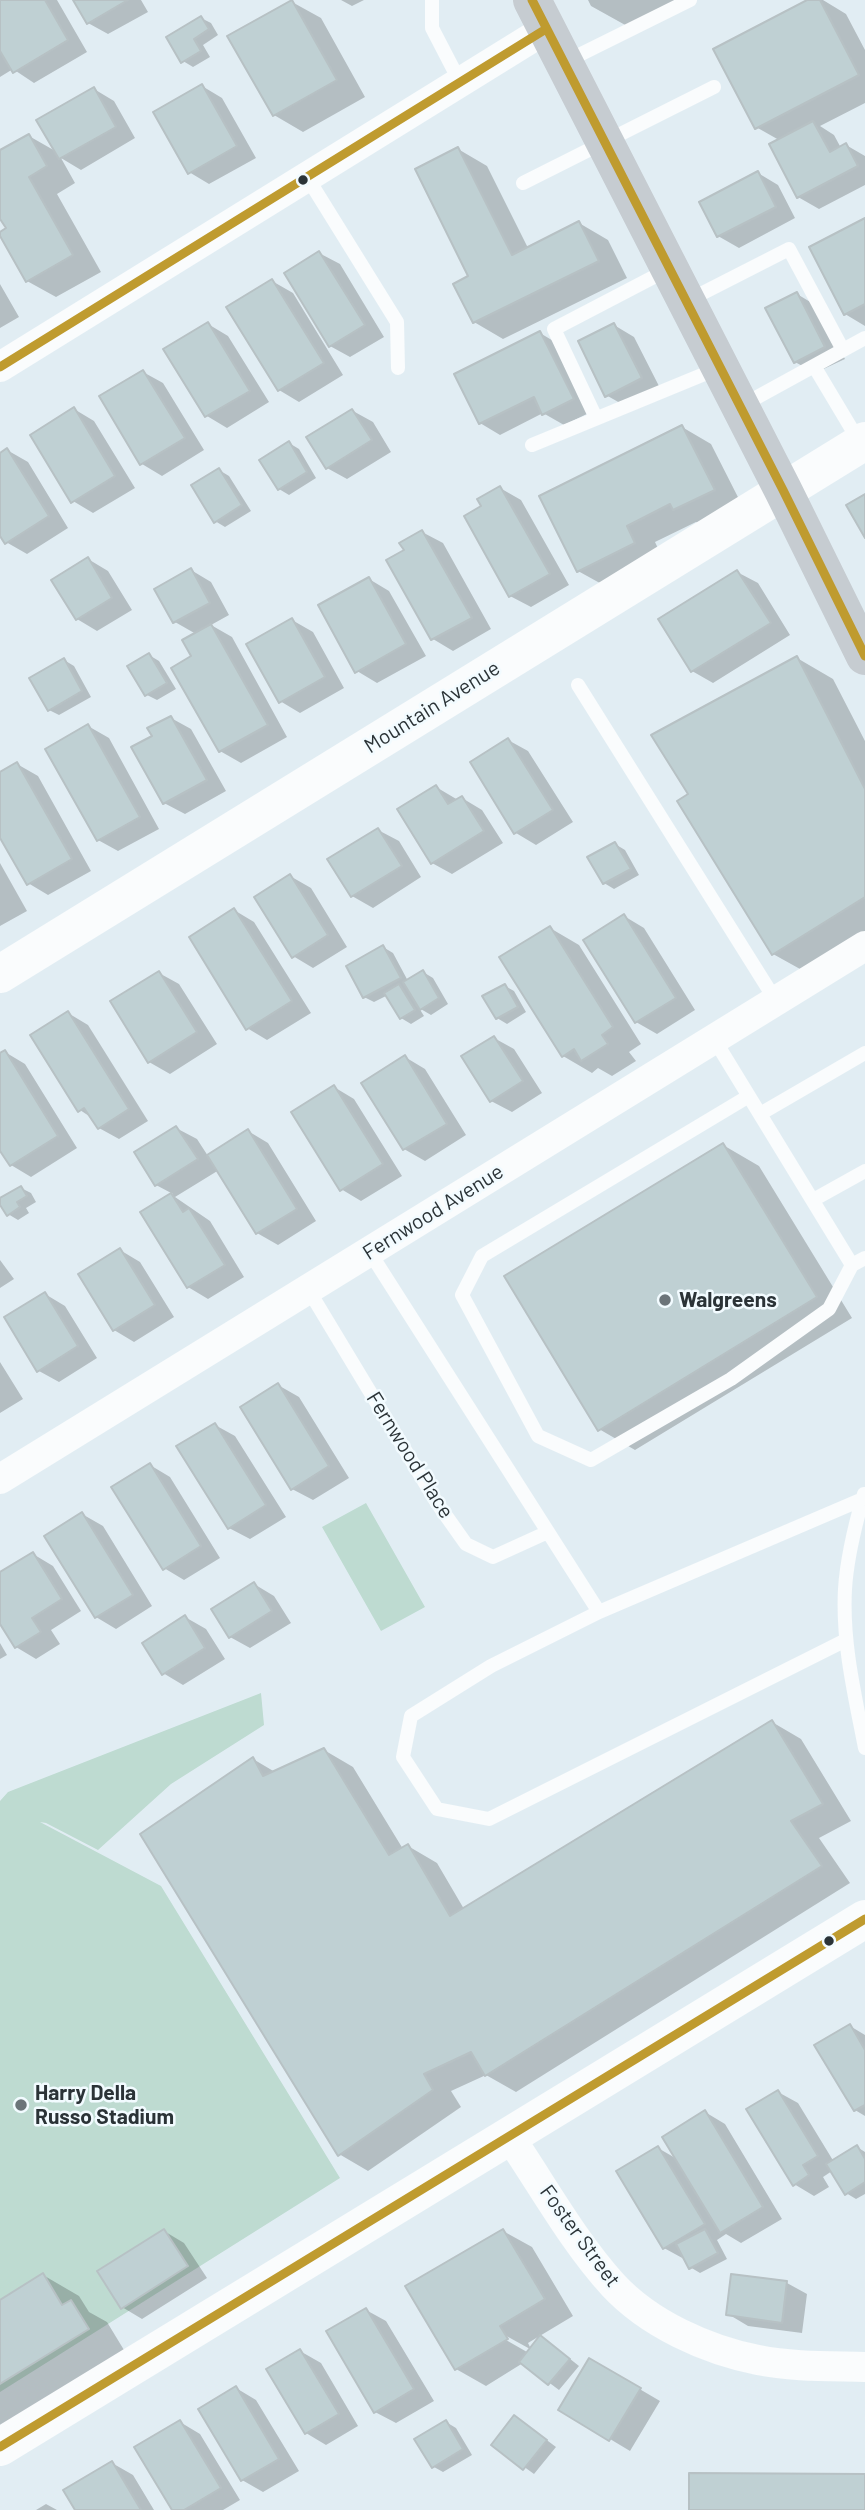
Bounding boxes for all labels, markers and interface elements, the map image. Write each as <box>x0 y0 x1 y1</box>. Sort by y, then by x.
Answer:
unlabelled marker <box>296 173 310 187</box>
street label: Mountain Avenue <box>360 655 504 759</box>
street label: Fernwood Avenue <box>358 1159 508 1265</box>
place label: Walgreens <box>679 1287 777 1313</box>
marker: Walgreens <box>657 1292 673 1308</box>
street label: Fernwood Place <box>361 1387 459 1523</box>
unlabelled marker <box>822 1934 836 1948</box>
place label: Harry Della Russo Stadium <box>35 2080 174 2130</box>
marker: Harry Della Russo Stadium <box>13 2097 29 2113</box>
street label: Foster Street <box>534 2180 626 2292</box>

